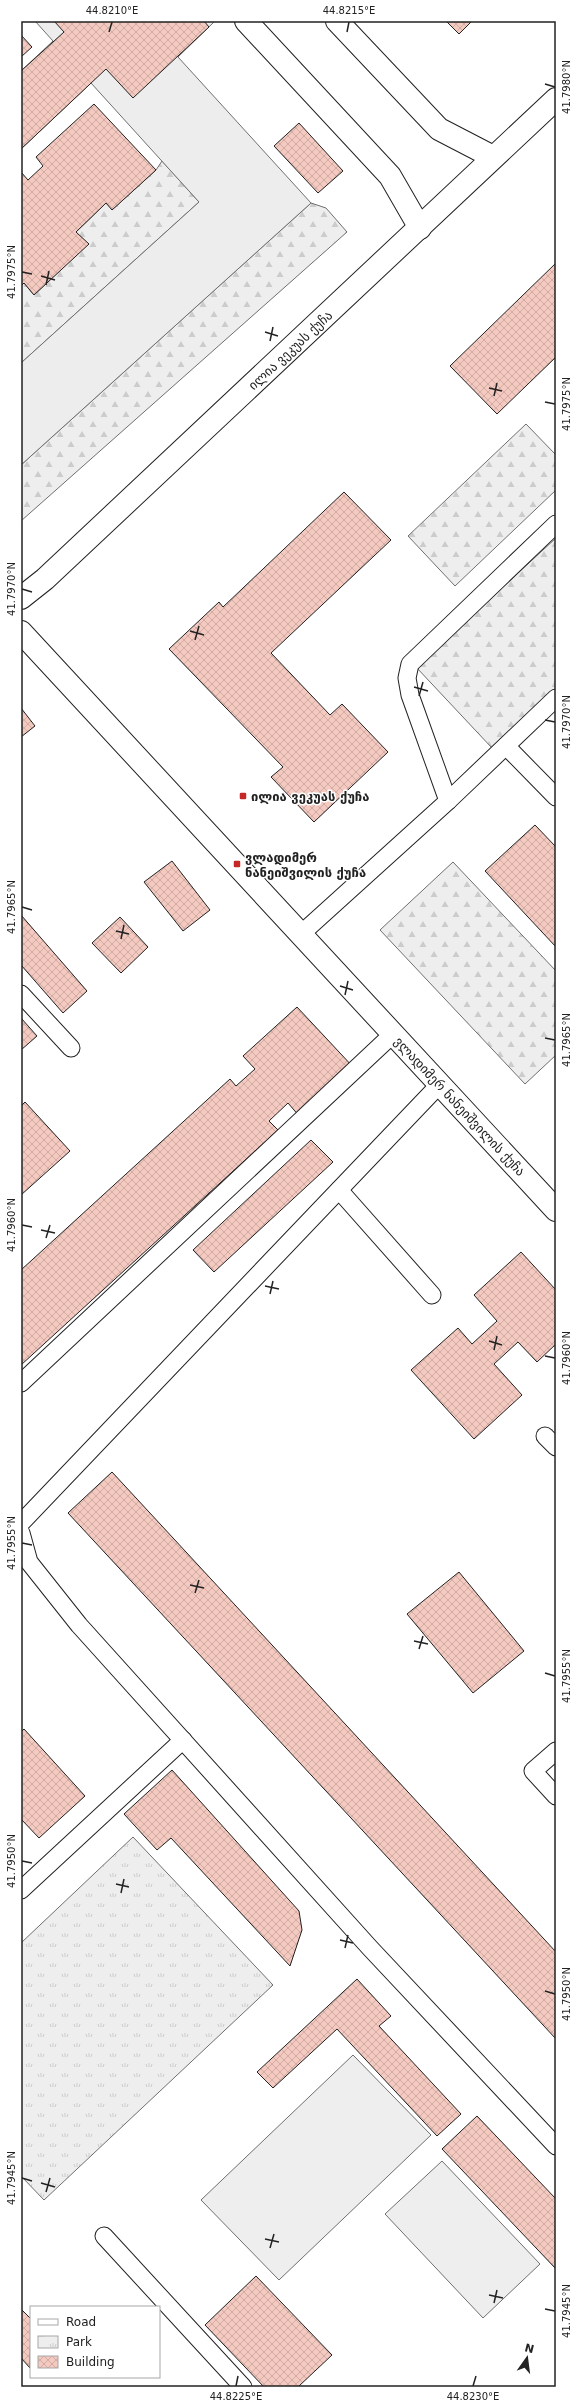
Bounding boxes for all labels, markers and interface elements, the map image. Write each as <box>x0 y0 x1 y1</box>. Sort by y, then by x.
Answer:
text: 44.8210°E <box>86 5 138 16</box>
text: 44.8215°E <box>323 5 375 16</box>
text: 41.7980°N <box>561 60 572 114</box>
text: 41.7975°N <box>6 245 17 299</box>
street label: ილია ვეკუას ქუჩა <box>245 308 335 393</box>
text: 41.7975°N <box>561 377 572 431</box>
text: 41.7970°N <box>6 562 17 616</box>
text: 41.7970°N <box>561 695 572 749</box>
place label: ილია ვეკუას ქუჩა <box>251 789 369 804</box>
marker: ილია ვეკუას ქუჩა <box>238 791 248 801</box>
place label: ვლადიმერ ნანეიშვილის ქუჩა <box>245 850 366 880</box>
marker: ვლადიმერ ნანეიშვილის ქუჩა <box>232 859 242 869</box>
text: 41.7965°N <box>6 880 17 934</box>
text: 41.7965°N <box>561 1013 572 1067</box>
street label: ვლადიმერ ნანეიშვილის ქუჩა <box>391 1034 528 1179</box>
text: 41.7960°N <box>6 1198 17 1252</box>
text: 41.7960°N <box>561 1331 572 1385</box>
text: 41.7955°N <box>6 1516 17 1570</box>
text: 41.7955°N <box>561 1649 572 1703</box>
text: 41.7950°N <box>6 1834 17 1888</box>
text: 41.7950°N <box>561 1967 572 2021</box>
text: 41.7945°N <box>6 2151 17 2205</box>
text: 41.7945°N <box>561 2284 572 2338</box>
legend <box>30 2306 160 2378</box>
text: Road <box>66 2315 96 2329</box>
text: Park <box>66 2335 92 2349</box>
north arrow <box>507 2338 547 2378</box>
text: N <box>523 2341 535 2356</box>
text: Building <box>66 2355 115 2369</box>
text: 44.8225°E <box>210 2391 262 2402</box>
text: 44.8230°E <box>447 2391 499 2402</box>

